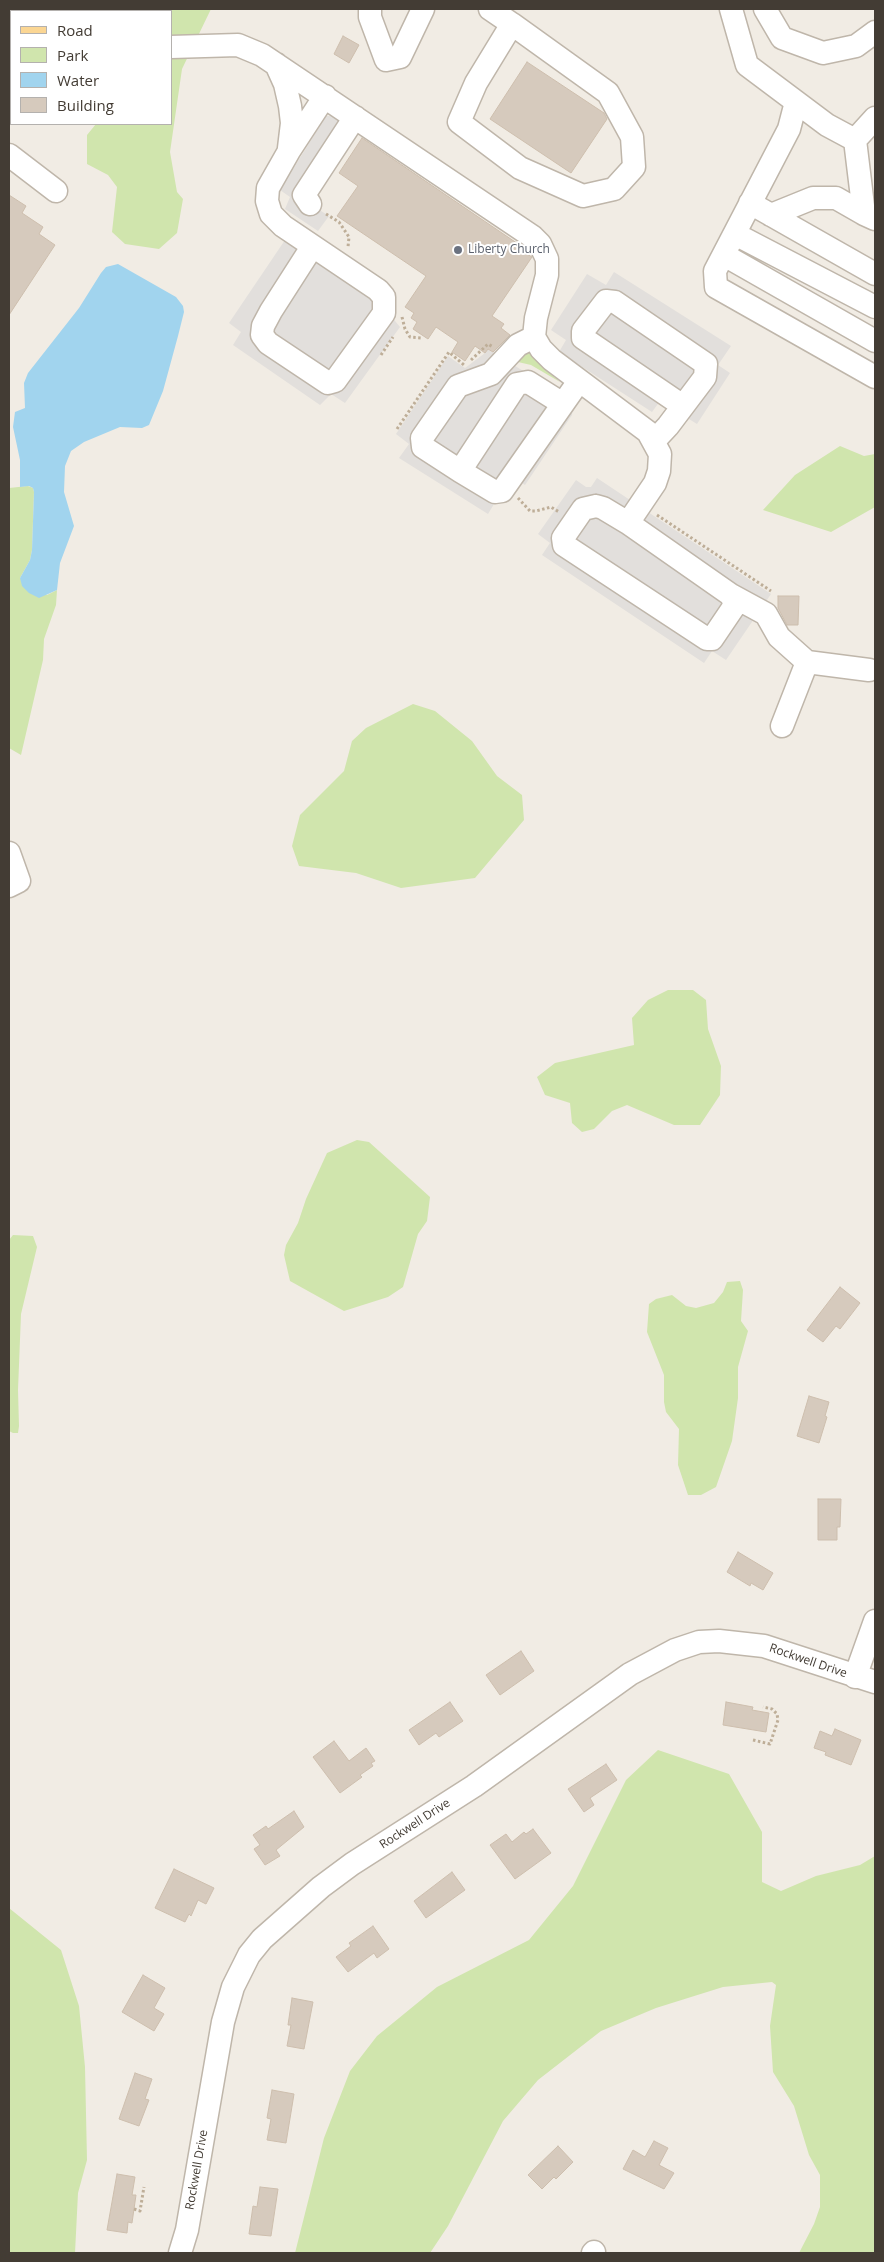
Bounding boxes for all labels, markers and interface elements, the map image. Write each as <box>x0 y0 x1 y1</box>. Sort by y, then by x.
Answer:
legend <box>10 10 172 125</box>
text: Road <box>57 20 93 40</box>
text: Park <box>57 45 88 65</box>
text: Water <box>57 70 99 90</box>
text: Building <box>57 95 114 115</box>
place label: Liberty Church <box>468 243 550 257</box>
marker: Liberty Church <box>452 244 464 256</box>
street label: Rockwell Drive <box>767 1641 849 1681</box>
street label: Rockwell Drive <box>377 1796 453 1852</box>
street label: Rockwell Drive <box>183 2129 211 2211</box>

